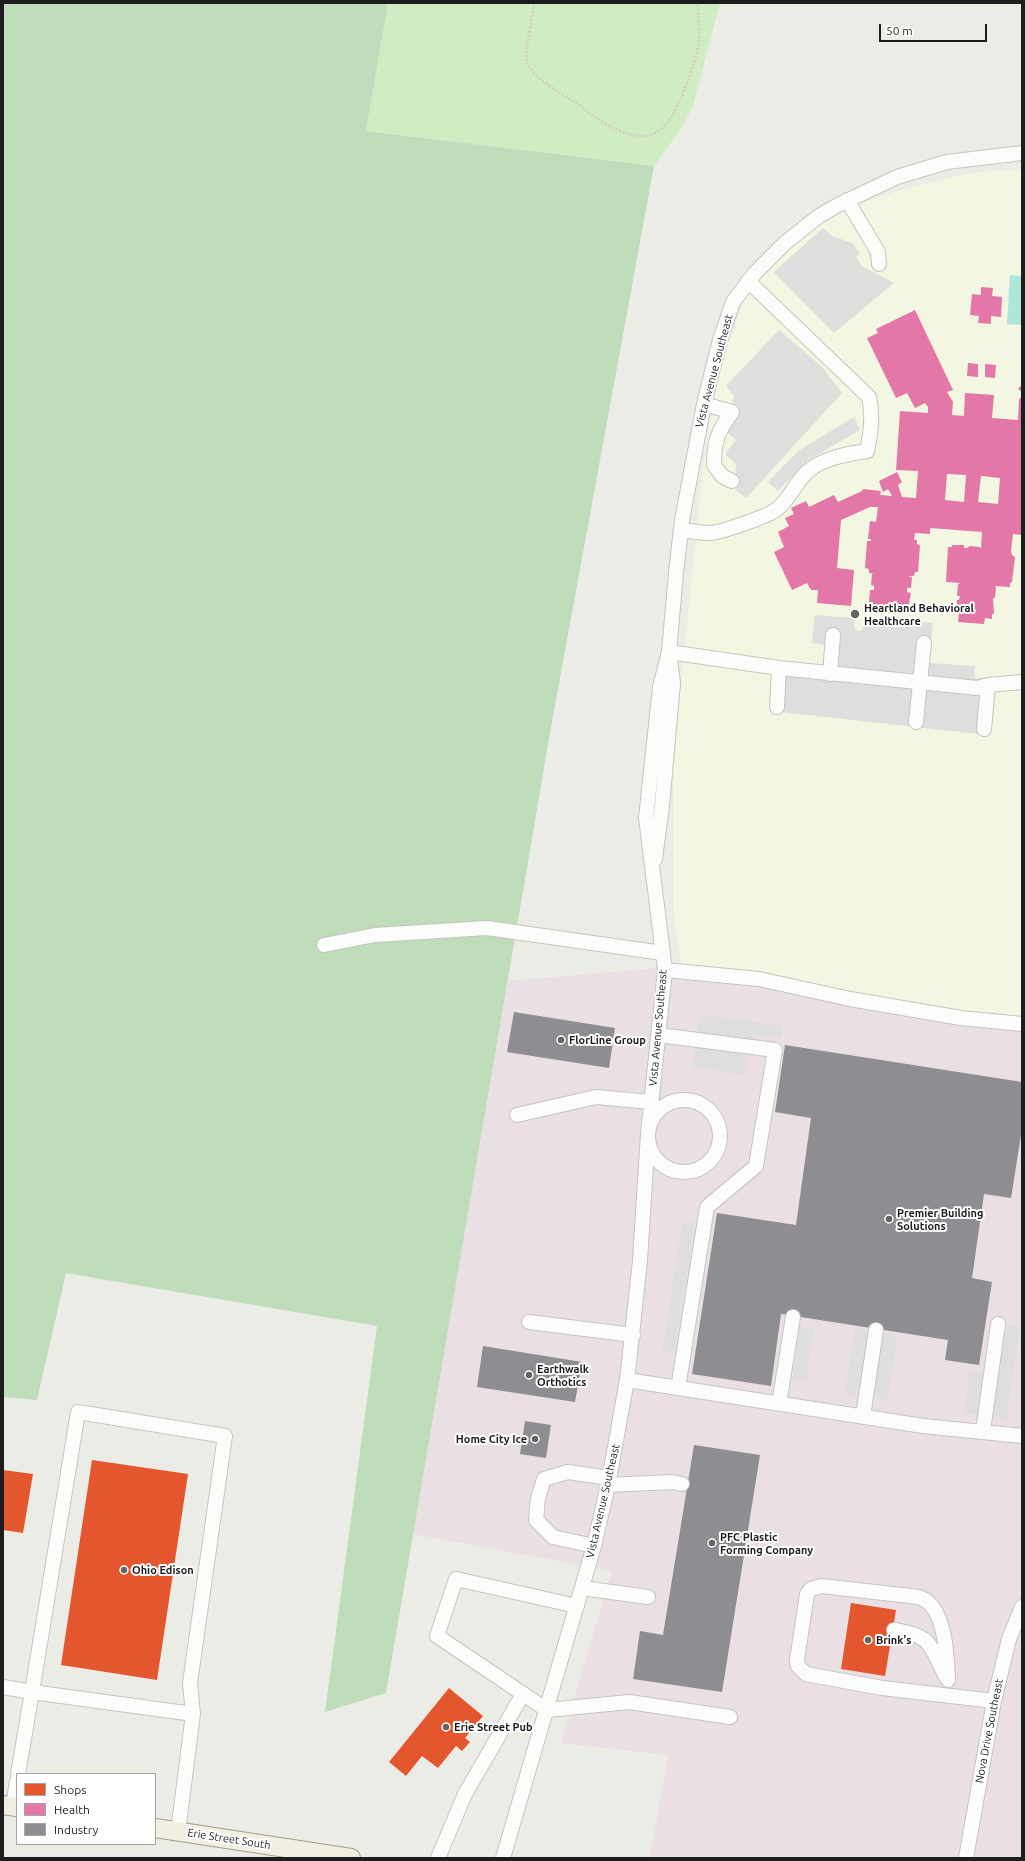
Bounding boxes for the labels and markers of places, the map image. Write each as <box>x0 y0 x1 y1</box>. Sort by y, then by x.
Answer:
place label: Heartland Behavioral Healthcare <box>864 601 974 627</box>
marker: Heartland Behavioral Healthcare <box>849 608 861 620</box>
place label: FlorLine Group <box>569 1033 646 1047</box>
marker: FlorLine Group <box>556 1035 566 1045</box>
place label: Premier Building Solutions <box>897 1206 983 1232</box>
marker: Premier Building Solutions <box>884 1214 894 1224</box>
place label: Earthwalk Orthotics <box>537 1362 589 1388</box>
marker: Earthwalk Orthotics <box>524 1370 534 1380</box>
place label: Home City Ice <box>456 1432 527 1446</box>
marker: Home City Ice <box>530 1434 540 1444</box>
place label: PFC Plastic Forming Company <box>720 1530 813 1556</box>
marker: PFC Plastic Forming Company <box>707 1538 717 1548</box>
place label: Ohio Edison <box>132 1563 194 1577</box>
marker: Ohio Edison <box>119 1565 129 1575</box>
place label: Brink's <box>876 1633 911 1647</box>
marker: Brink's <box>863 1635 873 1645</box>
place label: Erie Street Pub <box>454 1720 532 1734</box>
marker: Erie Street Pub <box>441 1722 451 1732</box>

